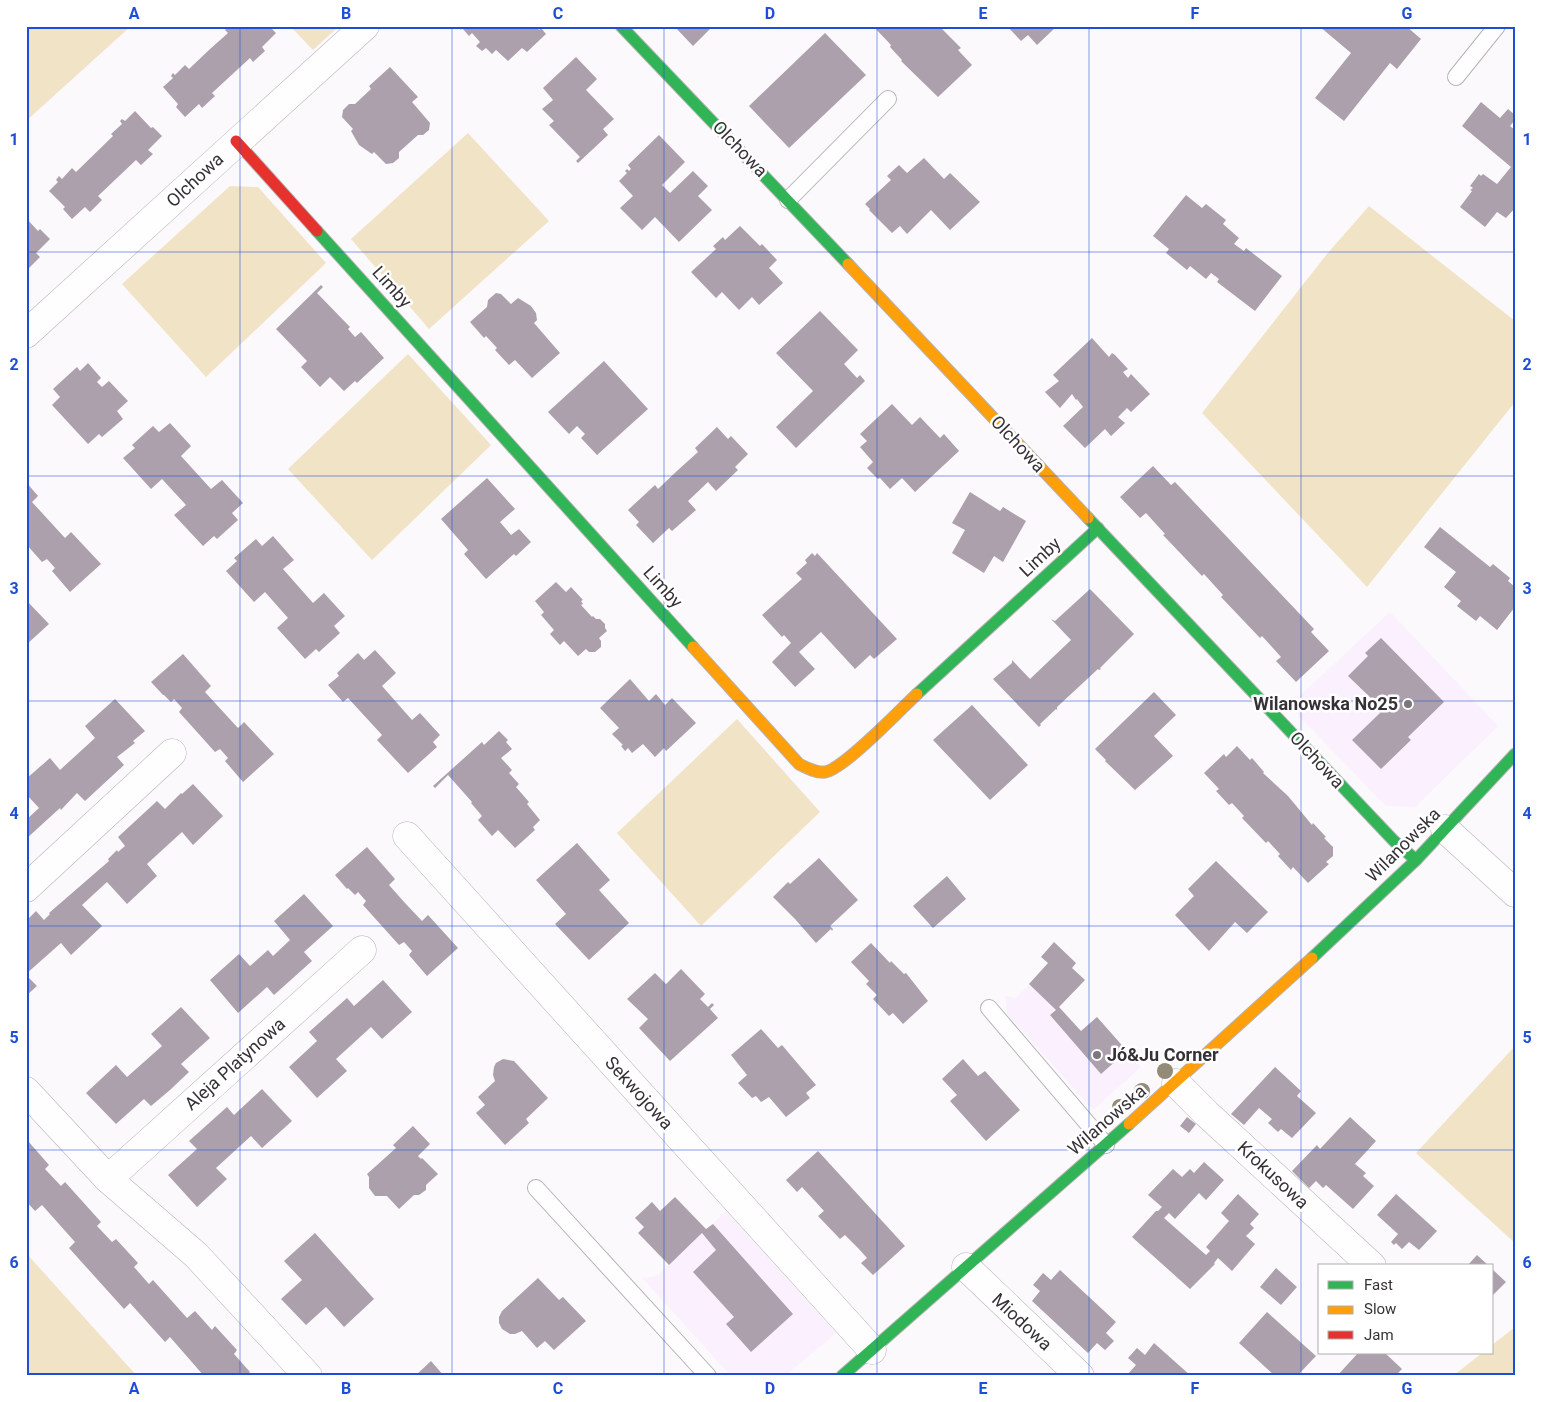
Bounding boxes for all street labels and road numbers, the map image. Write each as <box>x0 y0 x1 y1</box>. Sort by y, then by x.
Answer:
street label: Olchowa <box>709 116 772 181</box>
street label: Olchowa <box>162 148 227 211</box>
street label: Limby <box>368 262 417 312</box>
street label: Olchowa <box>987 411 1050 476</box>
street label: Limby <box>1015 532 1065 581</box>
street label: Limby <box>639 562 688 612</box>
street label: Olchowa <box>1286 727 1349 792</box>
street label: Wilanowska <box>1361 803 1444 886</box>
street label: Aleja Platynowa <box>180 1013 289 1114</box>
street label: Sekwojowa <box>601 1052 678 1134</box>
street label: Wilanowska <box>1063 1080 1150 1159</box>
street label: Krokusowa <box>1233 1136 1313 1213</box>
street label: Miodowa <box>988 1289 1057 1355</box>

